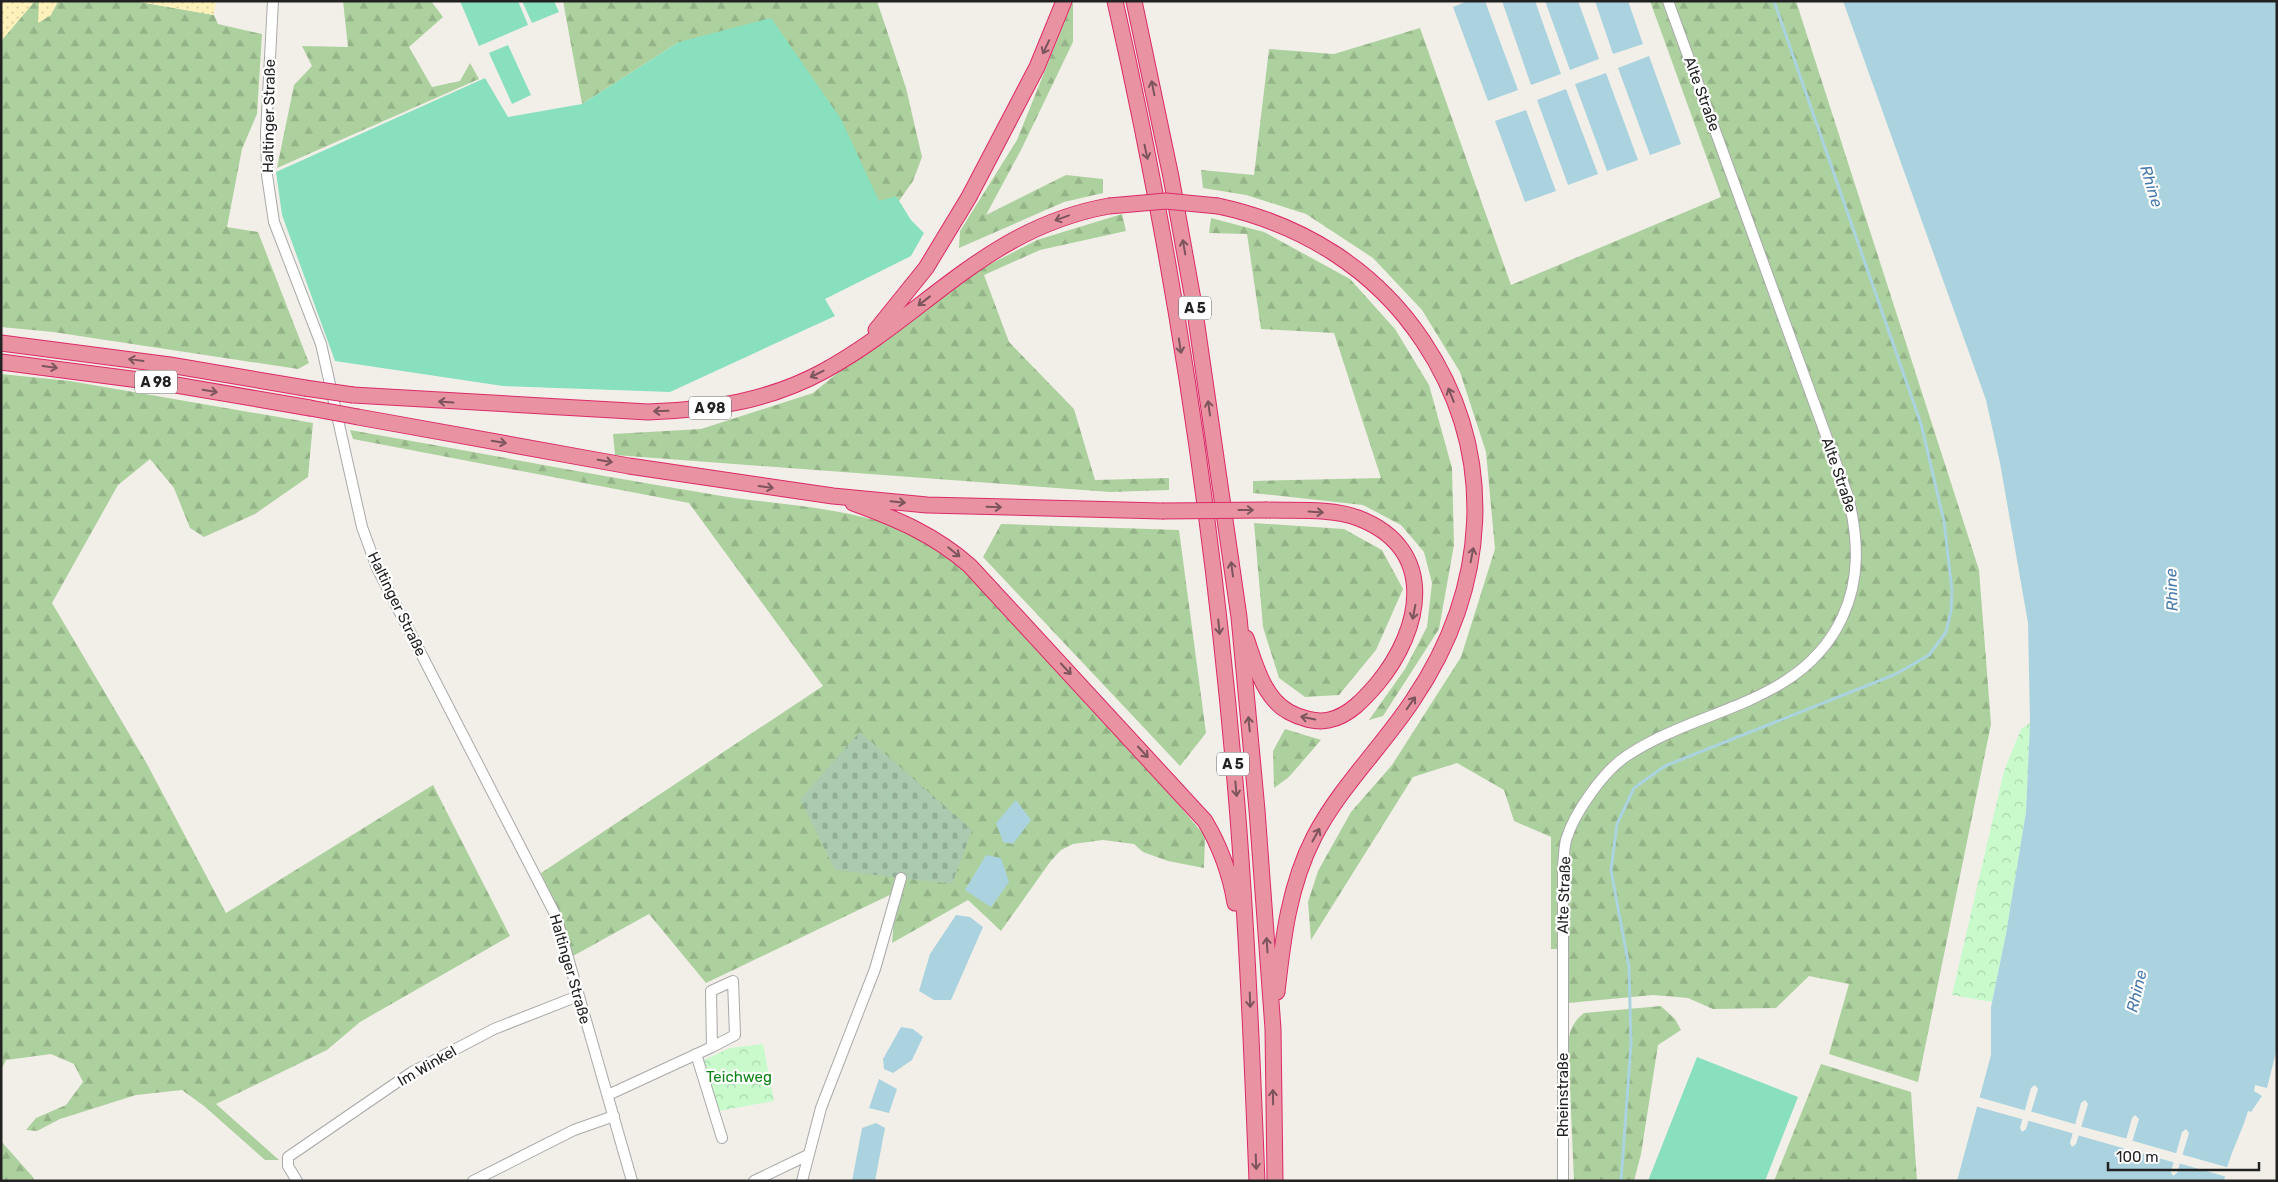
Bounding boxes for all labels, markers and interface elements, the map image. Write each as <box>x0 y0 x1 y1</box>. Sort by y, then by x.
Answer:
one-way arrow <box>1041 39 1051 54</box>
street label: Alte Straße <box>1680 54 1724 134</box>
street label: Haltinger Straße <box>259 59 279 173</box>
one-way arrow <box>1147 80 1157 96</box>
one-way arrow <box>1142 143 1151 159</box>
water label: Rhine <box>2136 163 2167 209</box>
one-way arrow <box>1055 214 1070 223</box>
one-way arrow <box>1178 240 1188 256</box>
one-way arrow <box>917 295 930 306</box>
road number: A 5 <box>1179 296 1211 320</box>
one-way arrow <box>1176 337 1186 353</box>
one-way arrow <box>129 355 145 365</box>
one-way arrow <box>41 362 57 372</box>
one-way arrow <box>810 369 825 379</box>
road number: A 98 <box>135 371 177 394</box>
one-way arrow <box>202 387 218 397</box>
one-way arrow <box>1446 388 1456 403</box>
road number: A 98 <box>689 396 731 419</box>
one-way arrow <box>438 397 454 406</box>
one-way arrow <box>1204 400 1214 416</box>
one-way arrow <box>653 407 669 416</box>
street label: Alte Straße <box>1818 435 1860 515</box>
one-way arrow <box>491 438 507 448</box>
one-way arrow <box>597 457 613 467</box>
one-way arrow <box>757 482 773 492</box>
one-way arrow <box>889 497 905 507</box>
one-way arrow <box>985 502 1001 512</box>
one-way arrow <box>1238 506 1254 515</box>
one-way arrow <box>1308 507 1324 517</box>
one-way arrow <box>947 547 960 558</box>
one-way arrow <box>1468 547 1478 563</box>
street label: Haltinger Straße <box>364 549 430 659</box>
one-way arrow <box>1226 561 1236 577</box>
water label: Rhine <box>2161 568 2182 612</box>
one-way arrow <box>1409 603 1418 619</box>
one-way arrow <box>1214 619 1224 635</box>
one-way arrow <box>1060 663 1072 676</box>
one-way arrow <box>1406 696 1416 710</box>
one-way arrow <box>1300 713 1316 723</box>
one-way arrow <box>1244 716 1254 732</box>
one-way arrow <box>1137 745 1149 758</box>
road number: A 5 <box>1217 752 1249 776</box>
one-way arrow <box>1231 780 1240 796</box>
one-way arrow <box>1311 828 1321 843</box>
street label: Alte Straße <box>1554 856 1574 934</box>
street label: Haltinger Straße <box>546 912 594 1026</box>
one-way arrow <box>1262 938 1271 954</box>
water label: Rhine <box>2122 968 2151 1014</box>
one-way arrow <box>1245 991 1254 1007</box>
street label: Im Winkel <box>394 1042 460 1090</box>
street label: Rheinstraße <box>1554 1053 1572 1137</box>
park label: Teichweg <box>706 1068 772 1086</box>
one-way arrow <box>1269 1089 1278 1105</box>
scale bar <box>2108 1140 2259 1172</box>
text: 100 m <box>2116 1148 2158 1166</box>
one-way arrow <box>1251 1154 1261 1170</box>

